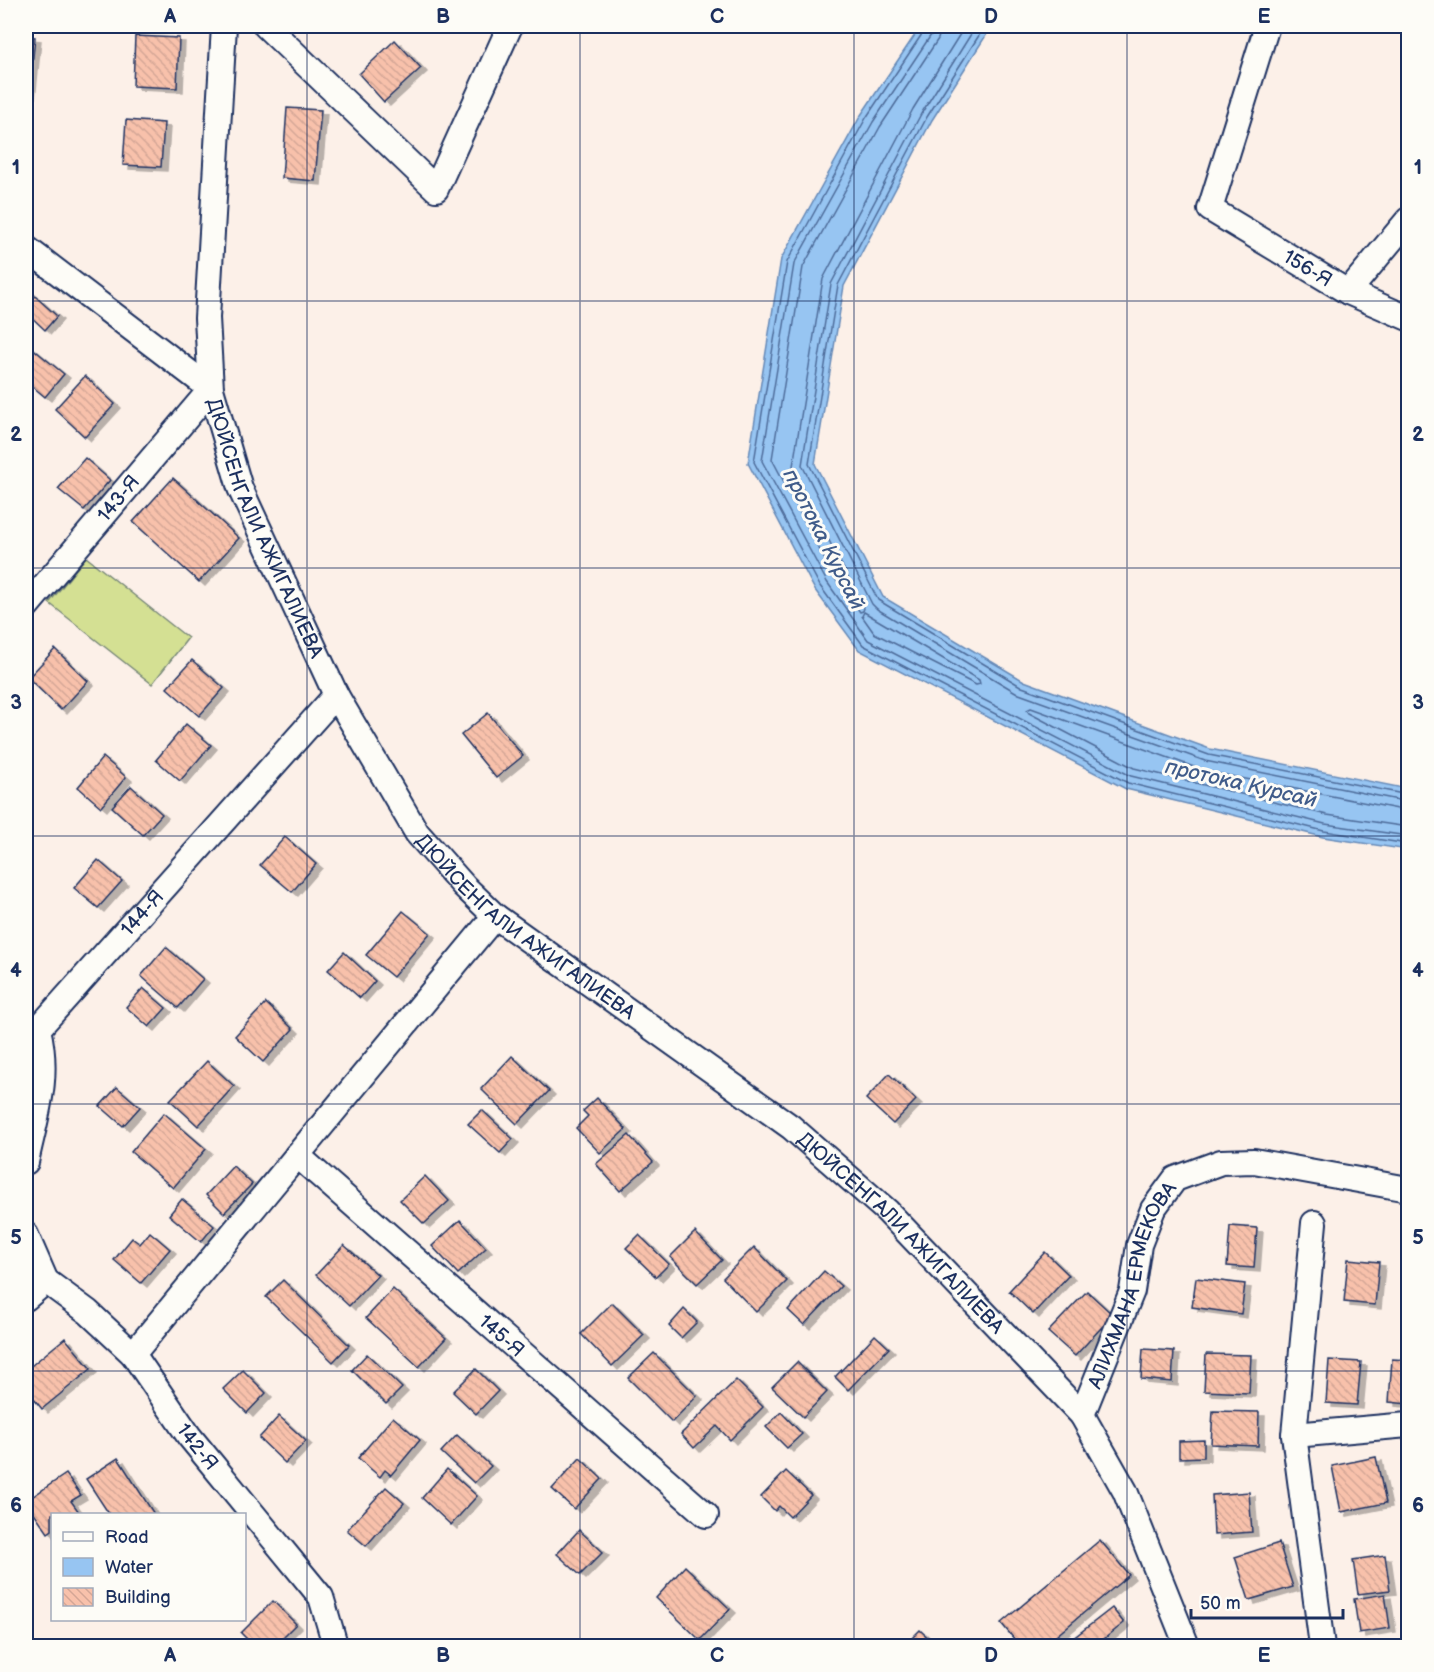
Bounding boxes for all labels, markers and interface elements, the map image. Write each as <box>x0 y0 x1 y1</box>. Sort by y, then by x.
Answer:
text: A <box>163 5 177 29</box>
text: B <box>436 5 450 29</box>
text: C <box>710 5 724 29</box>
text: D <box>984 5 998 29</box>
text: E <box>1258 5 1271 29</box>
text: 1 <box>12 156 20 180</box>
text: 1 <box>1414 156 1422 180</box>
street label: 156-Я <box>1279 245 1336 293</box>
street label: ДЮЙСЕНГАЛИ АЖИГАЛИЕВА <box>201 395 329 663</box>
text: 2 <box>10 423 22 447</box>
text: 2 <box>1412 423 1424 447</box>
water label: протока Курсай <box>777 465 870 614</box>
street label: 143-Я <box>92 470 145 527</box>
text: 3 <box>10 691 22 715</box>
text: 3 <box>1412 691 1424 715</box>
water label: протока Курсай <box>1163 754 1319 813</box>
street label: ДЮЙСЕНГАЛИ АЖИГАЛИЕВА <box>410 829 640 1026</box>
street label: 144-Я <box>116 885 169 941</box>
text: 4 <box>10 959 22 983</box>
text: 4 <box>1412 959 1424 983</box>
street label: ДЮЙСЕНГАЛИ АЖИГАЛИЕВА <box>792 1127 1009 1340</box>
street label: АЛИХМАНА ЕРМЕКОВА <box>1083 1177 1182 1393</box>
text: 5 <box>10 1226 22 1250</box>
text: 5 <box>1412 1226 1424 1250</box>
street label: 145-Я <box>474 1310 529 1363</box>
street label: 142-Я <box>171 1419 223 1475</box>
text: 6 <box>10 1494 22 1518</box>
text: 6 <box>1412 1494 1424 1518</box>
legend <box>51 1513 246 1621</box>
text: Road <box>105 1527 149 1548</box>
text: Water <box>105 1557 153 1578</box>
scale bar <box>1191 1582 1342 1620</box>
text: Building <box>105 1587 171 1608</box>
text: 50 m <box>1200 1593 1241 1614</box>
text: A <box>163 1644 177 1668</box>
text: B <box>436 1644 450 1668</box>
text: C <box>710 1644 724 1668</box>
text: D <box>984 1644 998 1668</box>
text: E <box>1258 1644 1271 1668</box>

